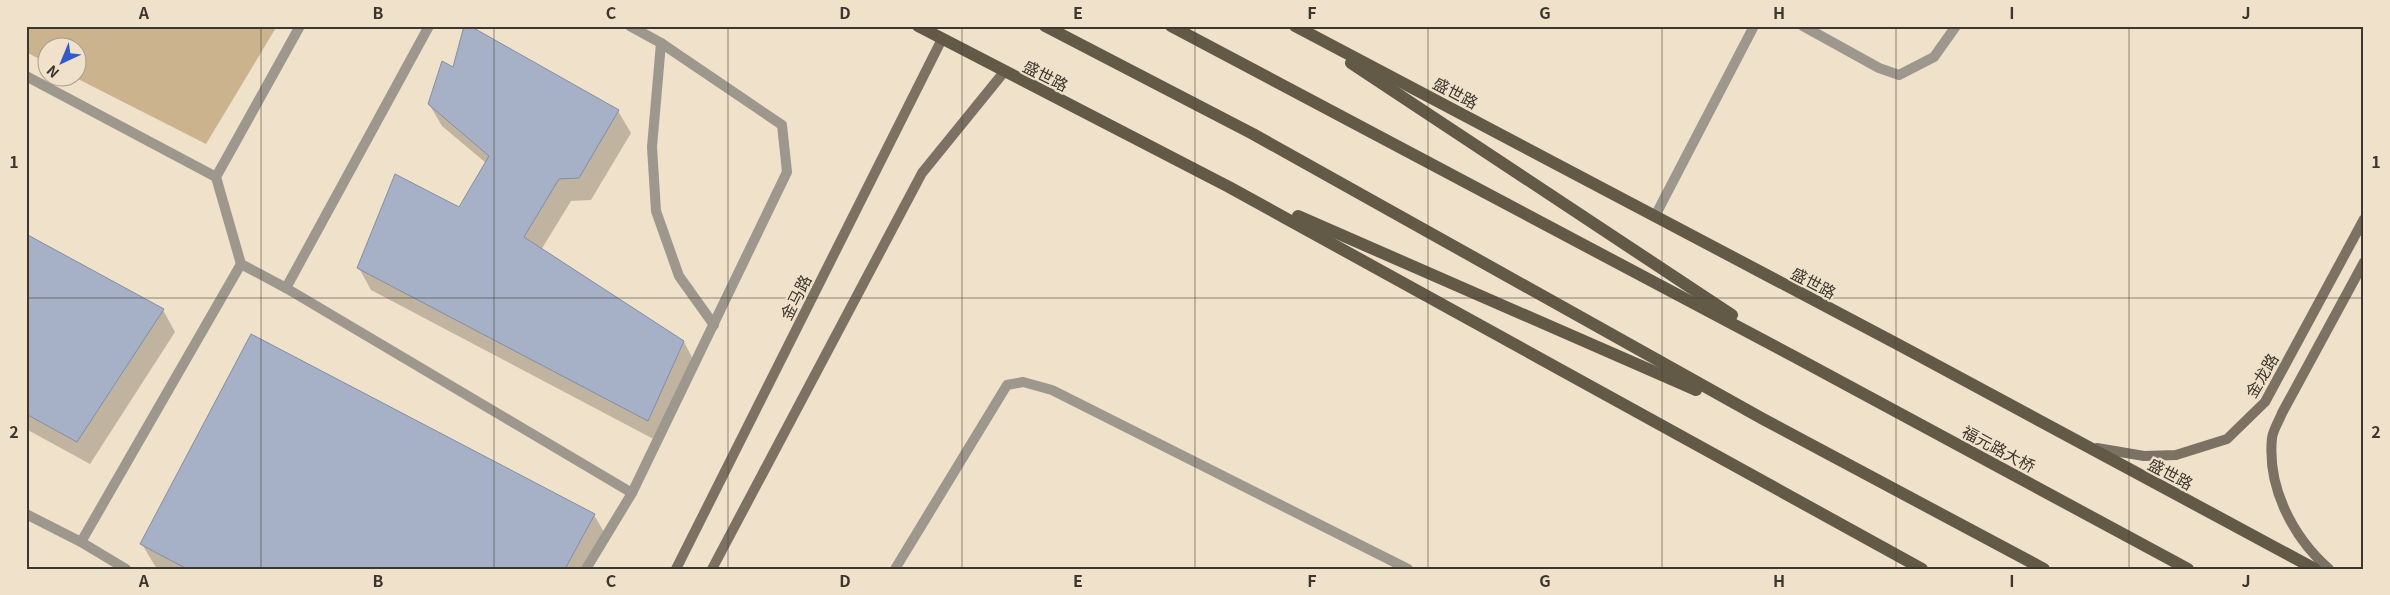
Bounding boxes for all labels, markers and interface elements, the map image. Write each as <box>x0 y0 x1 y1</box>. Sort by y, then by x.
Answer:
text: A <box>138 0 150 24</box>
text: B <box>373 0 384 24</box>
text: C <box>606 0 617 24</box>
text: D <box>839 0 851 24</box>
text: E <box>1073 0 1083 24</box>
text: F <box>1307 0 1317 24</box>
text: G <box>1539 0 1551 24</box>
text: H <box>1773 0 1785 24</box>
text: I <box>2009 0 2015 24</box>
text: J <box>2241 0 2251 24</box>
north arrow <box>38 38 88 88</box>
street label: 盛世路 <box>1019 53 1073 97</box>
text: N <box>42 61 63 83</box>
street label: 盛世路 <box>1429 70 1483 114</box>
text: 1 <box>9 149 19 173</box>
text: 1 <box>2371 149 2381 173</box>
street label: 盛世路 <box>1787 260 1841 304</box>
street label: 金马路 <box>773 270 817 324</box>
street label: 金龙路 <box>2238 348 2284 402</box>
text: 2 <box>9 419 19 443</box>
street label: 福元路大桥 <box>1958 419 2040 477</box>
text: 2 <box>2371 419 2381 443</box>
street label: 盛世路 <box>2144 451 2198 495</box>
text: A <box>138 568 150 592</box>
text: B <box>373 568 384 592</box>
text: C <box>606 568 617 592</box>
text: D <box>839 568 851 592</box>
text: E <box>1073 568 1083 592</box>
text: F <box>1307 568 1317 592</box>
text: G <box>1539 568 1551 592</box>
text: H <box>1773 568 1785 592</box>
text: I <box>2009 568 2015 592</box>
text: J <box>2241 568 2251 592</box>

